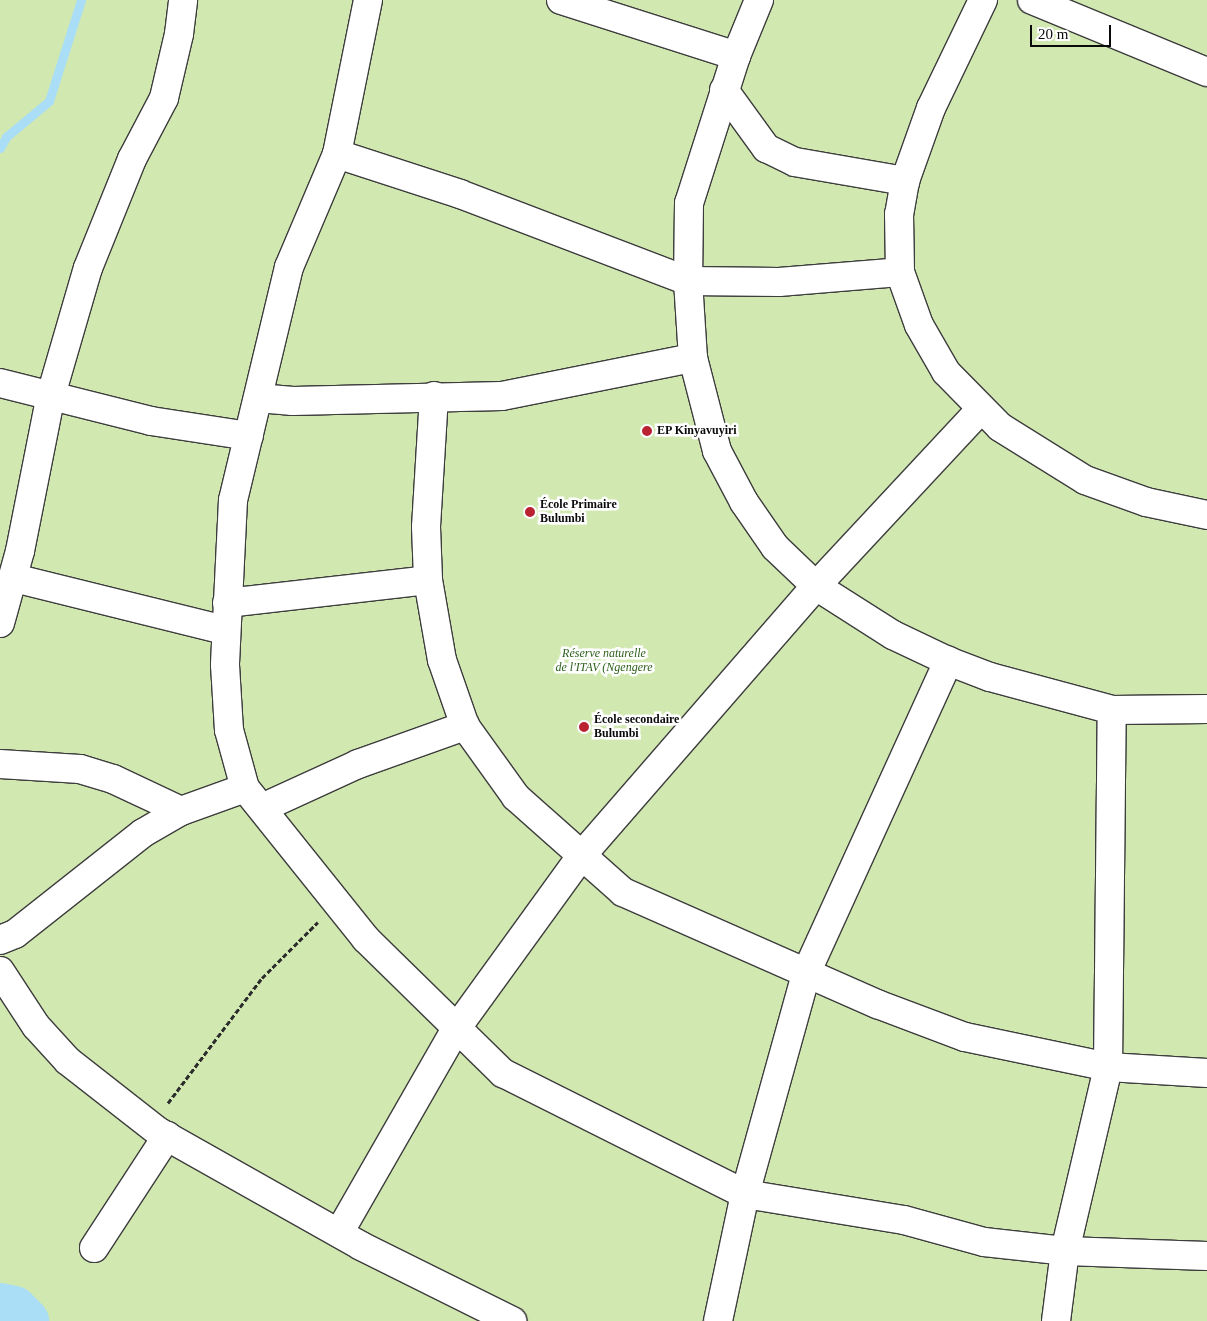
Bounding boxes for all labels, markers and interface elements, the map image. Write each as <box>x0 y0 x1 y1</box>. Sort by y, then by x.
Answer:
scale bar <box>1032 15 1113 47</box>
text: 20 m <box>1038 26 1068 42</box>
place label: EP Kinyavuyiri <box>657 424 737 438</box>
marker: EP Kinyavuyiri <box>641 425 653 437</box>
place label: École Primaire Bulumbi <box>540 498 617 526</box>
marker: École Primaire Bulumbi <box>524 506 536 518</box>
park label: Réserve naturelle de l'ITAV (Ngengere <box>555 647 653 675</box>
place label: École secondaire Bulumbi <box>594 713 679 741</box>
marker: École secondaire Bulumbi <box>578 721 590 733</box>

